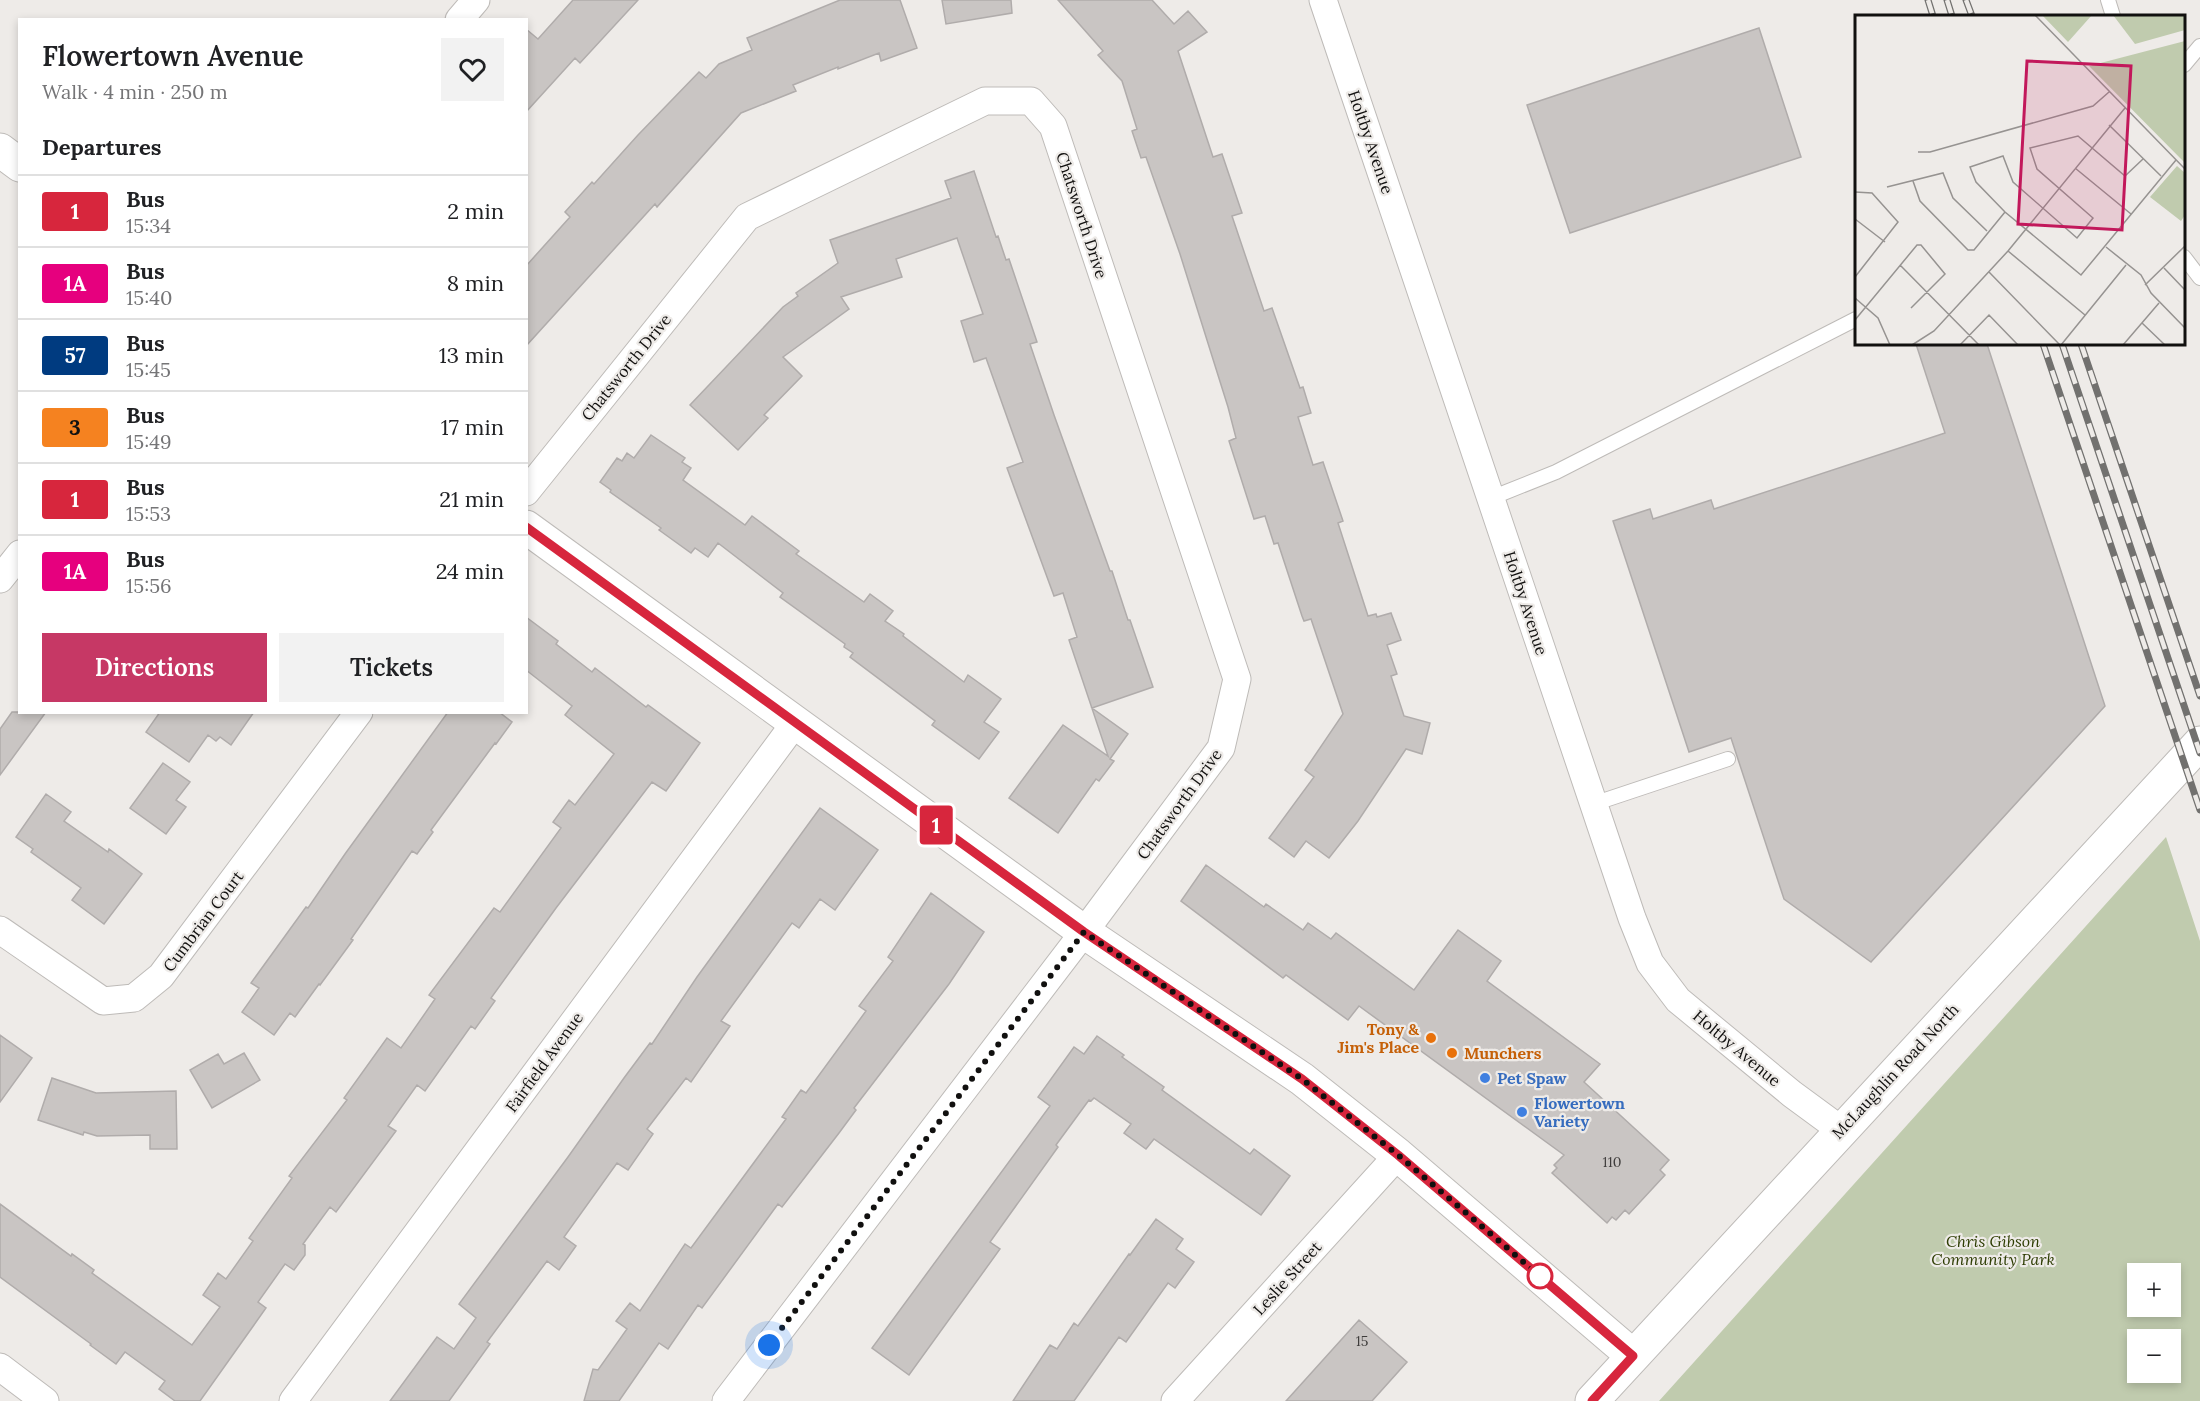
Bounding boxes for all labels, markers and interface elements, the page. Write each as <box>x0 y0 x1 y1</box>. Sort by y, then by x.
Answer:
inset map <box>1855 15 2185 345</box>
text: Flowertown Avenue <box>42 38 304 74</box>
button: heart <box>441 38 504 101</box>
text: Walk · 4 min · 250 m <box>42 79 228 104</box>
street label: Holtby Avenue <box>1344 88 1398 197</box>
text: Departures <box>42 133 161 161</box>
street label: Chatsworth Drive <box>1052 149 1112 281</box>
text: Bus <box>126 185 165 213</box>
text: 2 min <box>447 197 504 225</box>
text: 1 <box>71 198 79 225</box>
text: 15:34 <box>126 213 171 238</box>
text: Bus <box>126 257 165 285</box>
text: 8 min <box>447 269 504 297</box>
text: 1A <box>64 270 86 297</box>
text: 15:40 <box>126 285 172 310</box>
street label: Chatsworth Drive <box>577 309 675 424</box>
text: Bus <box>126 329 165 357</box>
text: 13 min <box>439 341 504 369</box>
text: 57 <box>64 342 86 369</box>
text: 15:45 <box>126 357 171 382</box>
text: Bus <box>126 401 165 429</box>
text: 17 min <box>441 413 504 441</box>
text: 3 <box>69 414 81 441</box>
text: 15:49 <box>126 429 172 454</box>
text: Bus <box>126 473 165 501</box>
text: 21 min <box>439 485 504 513</box>
text: 1 <box>71 486 79 513</box>
text: 15:53 <box>126 501 171 526</box>
text: Bus <box>126 545 165 573</box>
street label: Holtby Avenue <box>1500 548 1552 658</box>
text: 24 min <box>436 557 504 585</box>
text: 1A <box>64 558 86 585</box>
text: 15:56 <box>126 573 172 598</box>
button: Directions <box>42 633 267 702</box>
button: Tickets <box>279 633 504 702</box>
street label: Chatsworth Drive <box>1132 745 1226 863</box>
line badge: 1 <box>916 806 956 844</box>
text: 1 <box>932 812 940 839</box>
street label: Cumbrian Court <box>159 866 248 975</box>
street label: McLaughlin Road North <box>1827 999 1963 1143</box>
street label: Holtby Avenue <box>1689 1006 1785 1091</box>
street label: Fairfield Avenue <box>501 1008 587 1116</box>
place label: Tony & Jim's Place <box>1337 1019 1419 1057</box>
marker: Tony & Jim's Place <box>1424 1031 1438 1045</box>
place label: Munchers <box>1464 1043 1542 1063</box>
marker: Munchers <box>1445 1046 1459 1060</box>
place label: Pet Spaw <box>1497 1068 1567 1088</box>
marker: Pet Spaw <box>1478 1071 1492 1085</box>
place label: Flowertown Variety <box>1534 1093 1625 1131</box>
marker: Flowertown Variety <box>1515 1105 1529 1119</box>
house number: 110 <box>1603 1153 1621 1171</box>
park label: Chris Gibson Community Park <box>1931 1231 2055 1269</box>
street label: Leslie Street <box>1249 1236 1326 1319</box>
unlabelled marker <box>1527 1263 1553 1289</box>
map controls <box>2127 1263 2181 1383</box>
button: + <box>2127 1263 2181 1317</box>
button: − <box>2127 1329 2181 1383</box>
your location <box>754 1330 784 1360</box>
house number: 15 <box>1356 1332 1368 1350</box>

